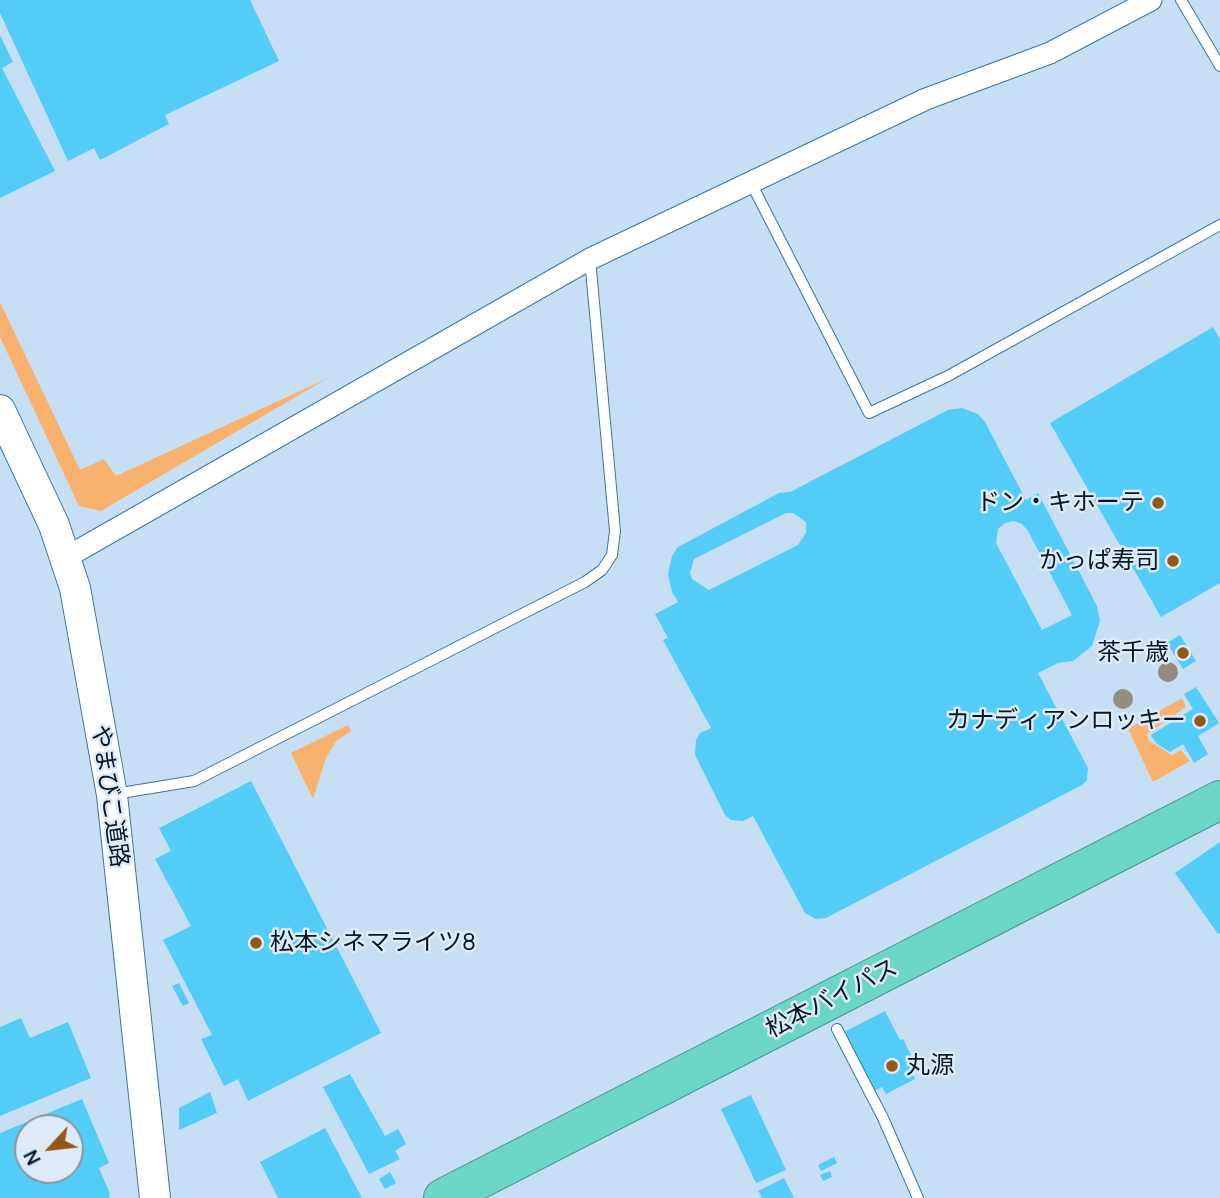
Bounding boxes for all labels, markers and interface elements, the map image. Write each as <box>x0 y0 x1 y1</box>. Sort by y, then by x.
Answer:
place label: ドン・キホーテ <box>976 489 1144 517</box>
marker: ドン・キホーテ <box>1150 495 1166 511</box>
place label: かっぱ寿司 <box>1039 547 1159 575</box>
marker: かっぱ寿司 <box>1165 553 1181 569</box>
place label: 茶千歳 <box>1097 639 1169 667</box>
marker: 茶千歳 <box>1175 645 1191 661</box>
place label: カナディアンロッキー <box>946 707 1186 735</box>
marker: カナディアンロッキー <box>1192 713 1208 729</box>
street label: やまびこ道路 <box>85 723 133 869</box>
place label: 松本シネマライツ8 <box>270 929 476 957</box>
marker: 松本シネマライツ8 <box>248 935 264 951</box>
street label: 松本バイパス <box>761 953 903 1045</box>
place label: 丸源 <box>906 1052 954 1080</box>
marker: 丸源 <box>884 1058 900 1074</box>
north arrow <box>14 1114 84 1184</box>
text: N <box>17 1146 47 1170</box>

